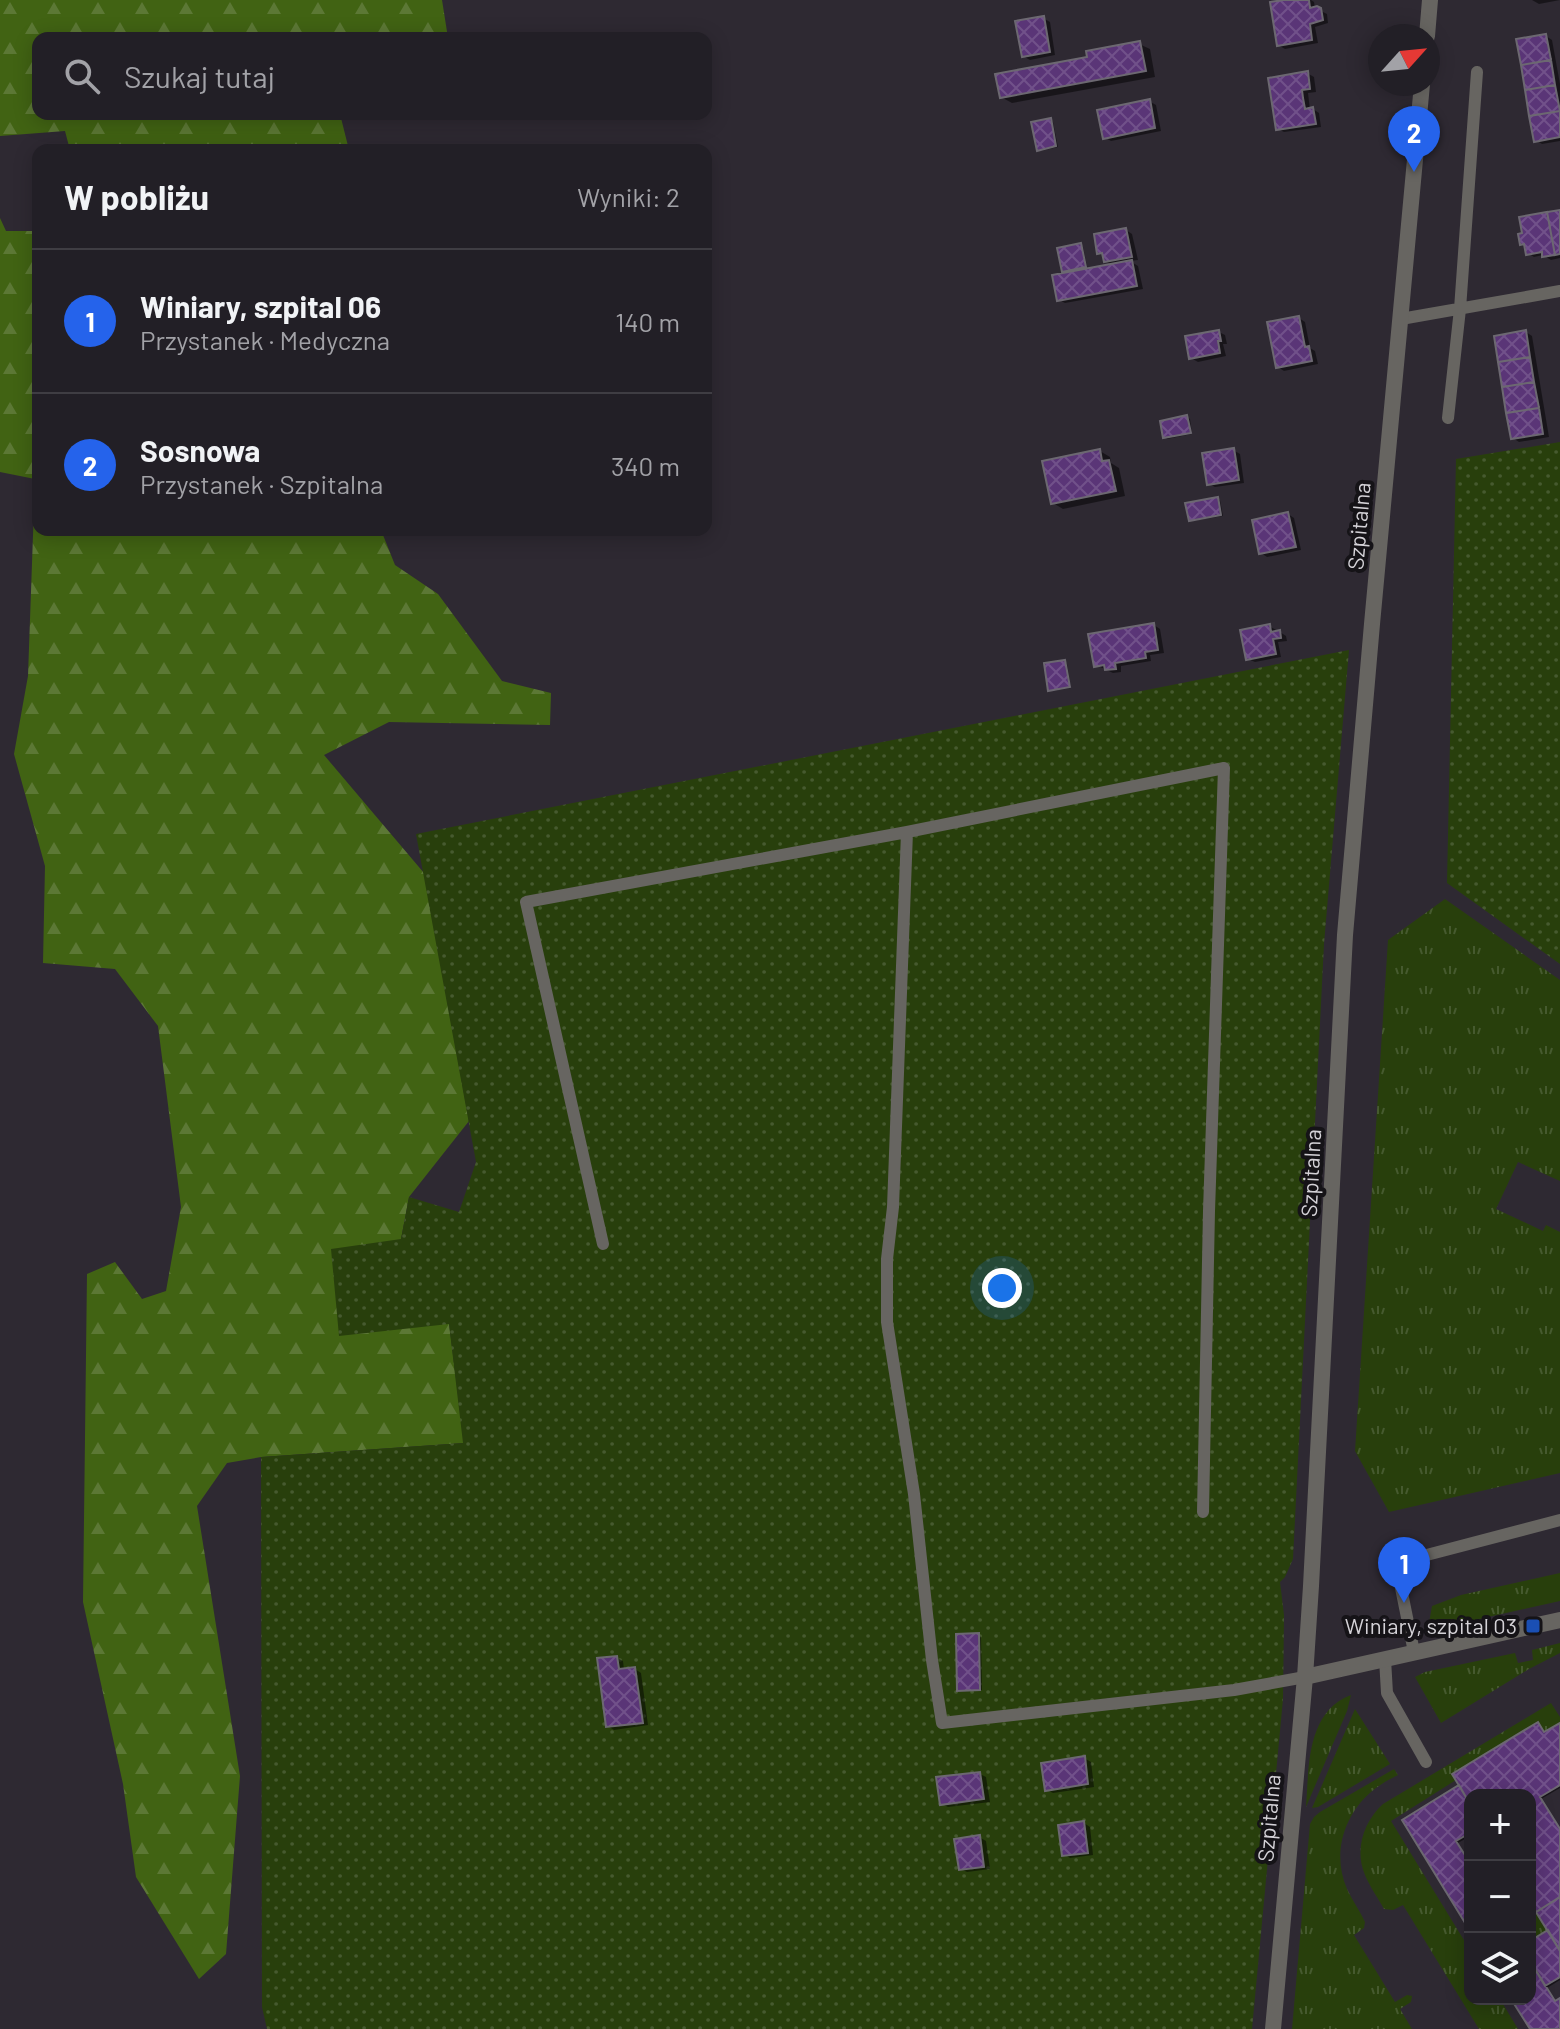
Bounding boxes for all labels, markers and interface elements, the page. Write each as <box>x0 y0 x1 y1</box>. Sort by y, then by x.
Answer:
north arrow <box>1368 24 1440 96</box>
search box <box>32 32 712 120</box>
icon: search <box>60 54 104 98</box>
text: Szukaj tutaj <box>124 58 275 94</box>
pin: 2 <box>1388 106 1440 172</box>
text: W pobliżu <box>64 176 209 217</box>
text: Wyniki: 2 <box>577 181 680 212</box>
text: Winiary, szpital 06 <box>140 288 381 324</box>
text: 1 <box>85 306 95 337</box>
text: 140 m <box>615 306 680 337</box>
text: Przystanek · Medyczna <box>140 324 390 355</box>
text: Sosnowa <box>140 432 260 468</box>
text: 2 <box>83 450 97 481</box>
text: 340 m <box>611 450 680 481</box>
text: Przystanek · Szpitalna <box>140 468 383 499</box>
street label: Szpitalna <box>1341 481 1375 571</box>
street label: Szpitalna <box>1295 1128 1325 1217</box>
your location <box>982 1268 1022 1308</box>
pin: 1 <box>1378 1537 1430 1603</box>
place label: Winiary, szpital 03 <box>1345 1612 1517 1638</box>
marker: Winiary, szpital 03 <box>1524 1617 1542 1635</box>
street label: Szpitalna <box>1251 1773 1285 1863</box>
map controls <box>1464 1789 1536 2005</box>
button: + <box>1464 1789 1536 1861</box>
button: − <box>1464 1861 1536 1933</box>
button: layers <box>1464 1933 1536 2005</box>

